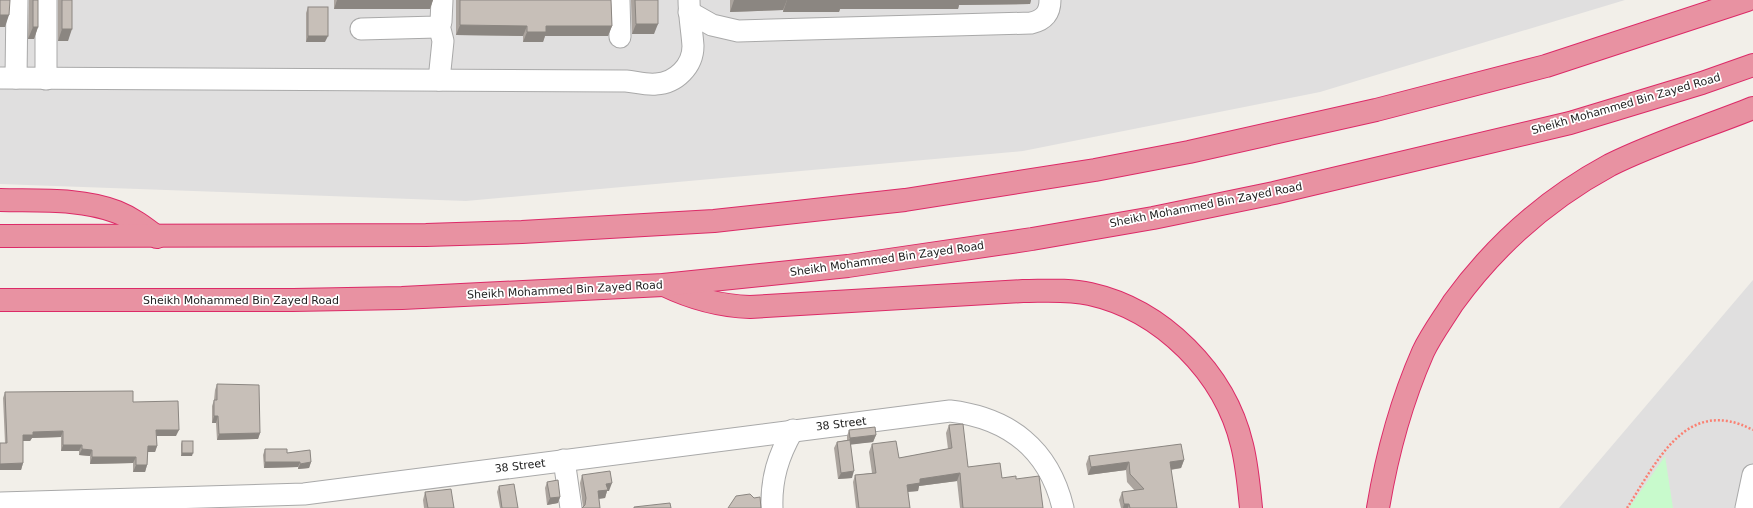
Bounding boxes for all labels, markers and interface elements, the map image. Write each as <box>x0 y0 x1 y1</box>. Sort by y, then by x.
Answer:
street label: Sheikh Mohammed Bin Zayed Road <box>1530 71 1722 137</box>
street label: Sheikh Mohammed Bin Zayed Road <box>1109 180 1303 230</box>
street label: Sheikh Mohammed Bin Zayed Road <box>789 239 985 279</box>
street label: Sheikh Mohammed Bin Zayed Road <box>467 278 663 302</box>
street label: Sheikh Mohammed Bin Zayed Road <box>143 294 339 307</box>
street label: 38 Street <box>815 414 868 434</box>
street label: 38 Street <box>494 456 547 476</box>

